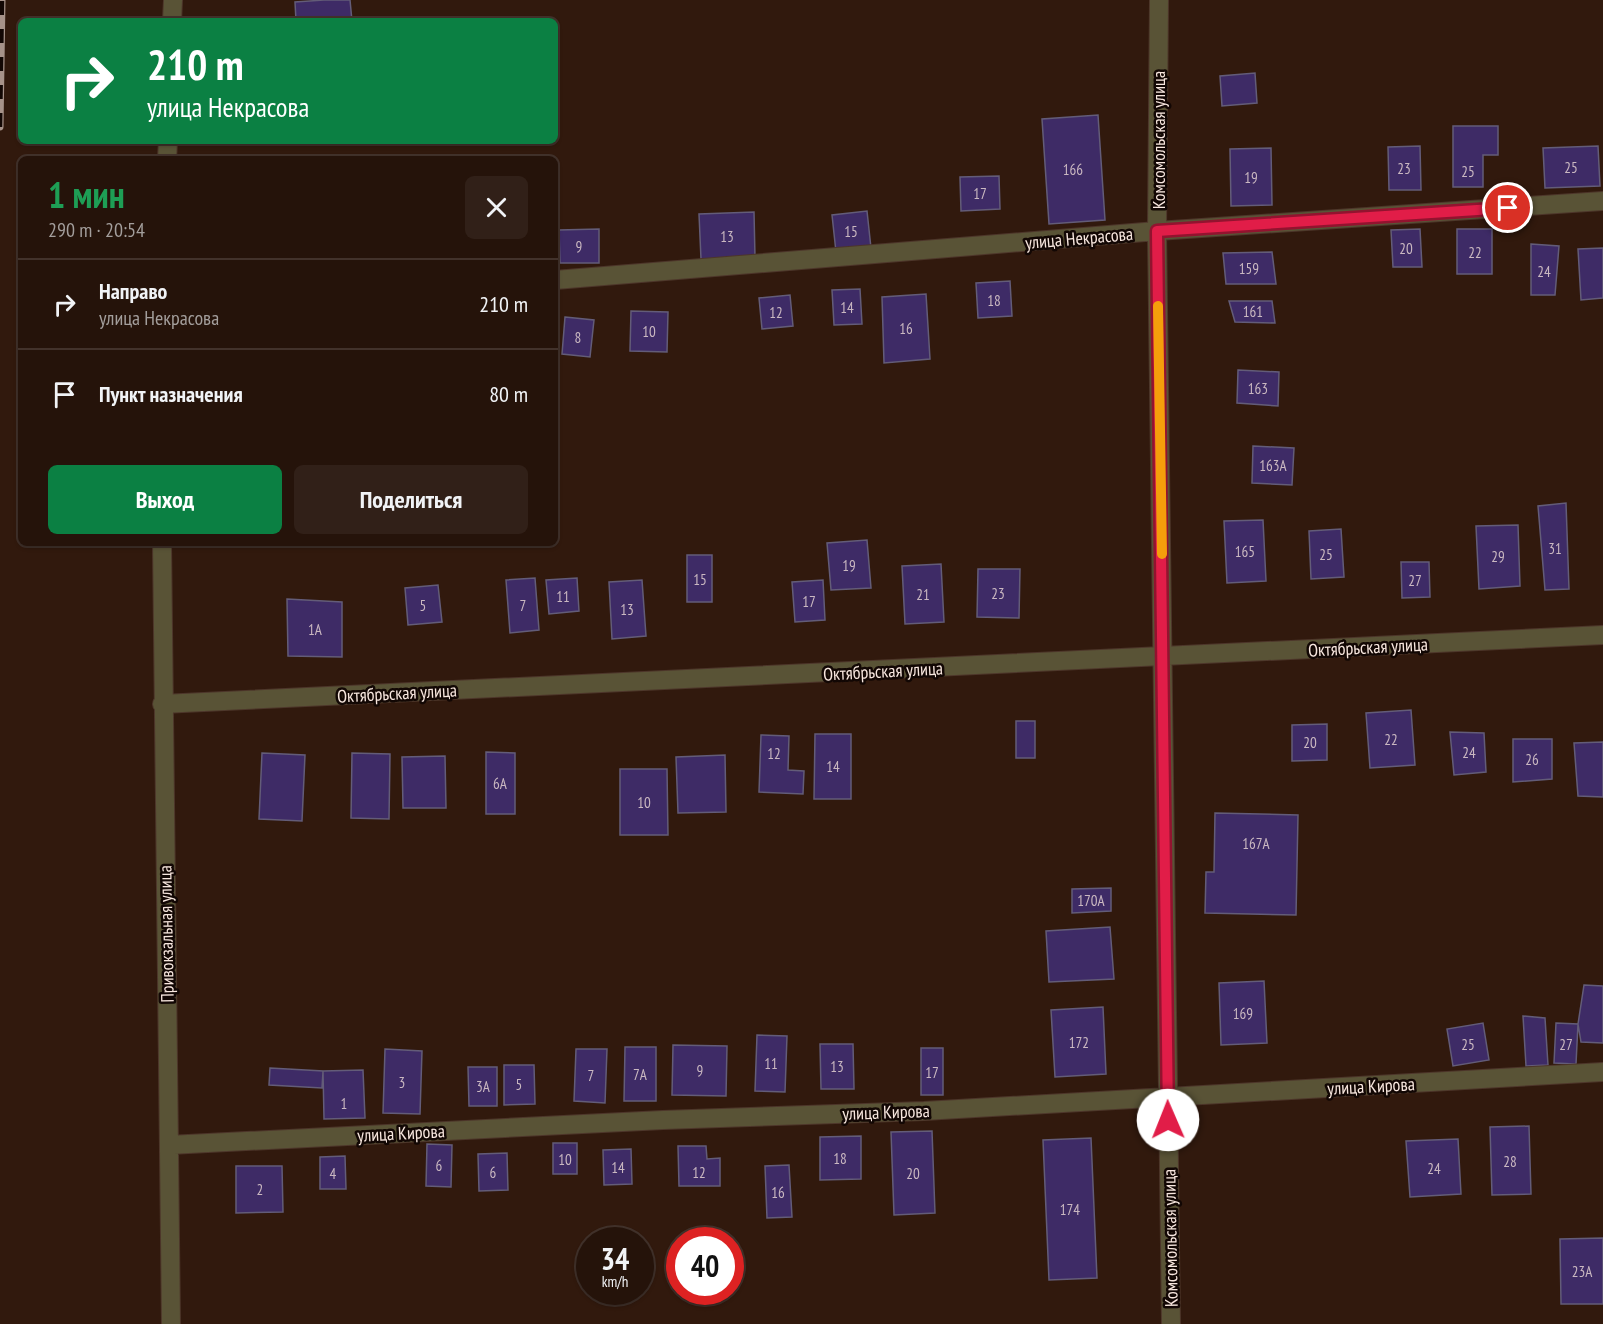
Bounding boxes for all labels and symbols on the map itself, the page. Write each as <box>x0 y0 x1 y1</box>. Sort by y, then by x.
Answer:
street label: Комсомольская улица <box>1147 71 1170 209</box>
house number: 25 <box>1564 158 1578 177</box>
house number: 23 <box>1397 159 1411 178</box>
house number: 166 <box>1063 160 1083 179</box>
house number: 25 <box>1461 162 1475 181</box>
house number: 19 <box>1244 168 1258 187</box>
pin <box>1482 182 1533 233</box>
house number: 17 <box>973 184 987 203</box>
house number: 15 <box>844 222 858 241</box>
street label: улица Некрасова <box>1024 222 1134 254</box>
house number: 13 <box>720 227 734 246</box>
house number: 9 <box>576 237 582 256</box>
house number: 20 <box>1399 239 1413 258</box>
house number: 22 <box>1468 243 1482 262</box>
house number: 159 <box>1239 259 1259 278</box>
house number: 24 <box>1537 262 1551 281</box>
house number: 18 <box>987 291 1001 310</box>
house number: 14 <box>840 298 854 317</box>
house number: 161 <box>1243 302 1263 321</box>
house number: 12 <box>769 303 783 322</box>
house number: 16 <box>899 319 913 338</box>
house number: 10 <box>642 322 656 341</box>
house number: 8 <box>575 328 581 347</box>
house number: 163 <box>1248 379 1268 398</box>
house number: 163А <box>1259 456 1288 475</box>
house number: 31 <box>1548 539 1562 558</box>
house number: 165 <box>1235 542 1255 561</box>
house number: 25 <box>1319 545 1333 564</box>
house number: 29 <box>1491 547 1505 566</box>
house number: 19 <box>842 556 856 575</box>
house number: 15 <box>693 570 707 589</box>
house number: 27 <box>1408 571 1422 590</box>
house number: 23 <box>991 584 1005 603</box>
house number: 21 <box>916 585 930 604</box>
house number: 11 <box>556 587 570 606</box>
house number: 17 <box>802 592 816 611</box>
house number: 5 <box>420 596 426 615</box>
house number: 7 <box>520 596 526 615</box>
house number: 13 <box>620 600 634 619</box>
house number: 1А <box>308 620 323 639</box>
street label: Октябрьская улица <box>1307 632 1429 662</box>
street label: Октябрьская улица <box>822 656 944 686</box>
street label: Октябрьская улица <box>336 678 458 708</box>
house number: 22 <box>1384 730 1398 749</box>
house number: 20 <box>1303 733 1317 752</box>
house number: 24 <box>1462 743 1476 762</box>
house number: 12 <box>767 744 781 763</box>
house number: 26 <box>1525 750 1539 769</box>
house number: 14 <box>826 757 840 776</box>
house number: 6А <box>493 774 508 793</box>
house number: 10 <box>637 793 651 812</box>
house number: 167А <box>1242 834 1271 853</box>
street label: Привокзальная улица <box>153 865 179 1003</box>
house number: 170А <box>1077 891 1106 910</box>
house number: 169 <box>1233 1004 1253 1023</box>
house number: 172 <box>1069 1033 1089 1052</box>
house number: 25 <box>1461 1035 1475 1054</box>
house number: 27 <box>1559 1035 1573 1054</box>
house number: 11 <box>764 1054 778 1073</box>
house number: 13 <box>830 1057 844 1076</box>
house number: 9 <box>697 1061 703 1080</box>
house number: 17 <box>925 1063 939 1082</box>
house number: 7А <box>633 1065 648 1084</box>
house number: 7 <box>588 1066 594 1085</box>
street label: улица Кирова <box>1327 1072 1415 1100</box>
house number: 3 <box>399 1073 405 1092</box>
house number: 5 <box>516 1075 522 1094</box>
house number: 3А <box>476 1077 491 1096</box>
position arrow <box>1136 1088 1200 1152</box>
house number: 1 <box>341 1094 347 1113</box>
street label: улица Кирова <box>842 1099 930 1125</box>
street label: улица Кирова <box>357 1119 445 1147</box>
house number: 18 <box>833 1149 847 1168</box>
house number: 10 <box>558 1150 572 1169</box>
house number: 28 <box>1503 1152 1517 1171</box>
house number: 6 <box>436 1156 443 1175</box>
house number: 14 <box>611 1158 625 1177</box>
house number: 24 <box>1427 1159 1441 1178</box>
house number: 6 <box>490 1163 497 1182</box>
house number: 12 <box>692 1163 706 1182</box>
house number: 4 <box>330 1164 337 1183</box>
house number: 20 <box>906 1164 920 1183</box>
street label: Комсомольская улица <box>1157 1169 1183 1307</box>
house number: 2 <box>257 1180 263 1199</box>
house number: 16 <box>771 1183 785 1202</box>
house number: 174 <box>1060 1200 1080 1219</box>
speed limit sign: 40 <box>666 1227 744 1305</box>
house number: 23А <box>1572 1262 1593 1281</box>

